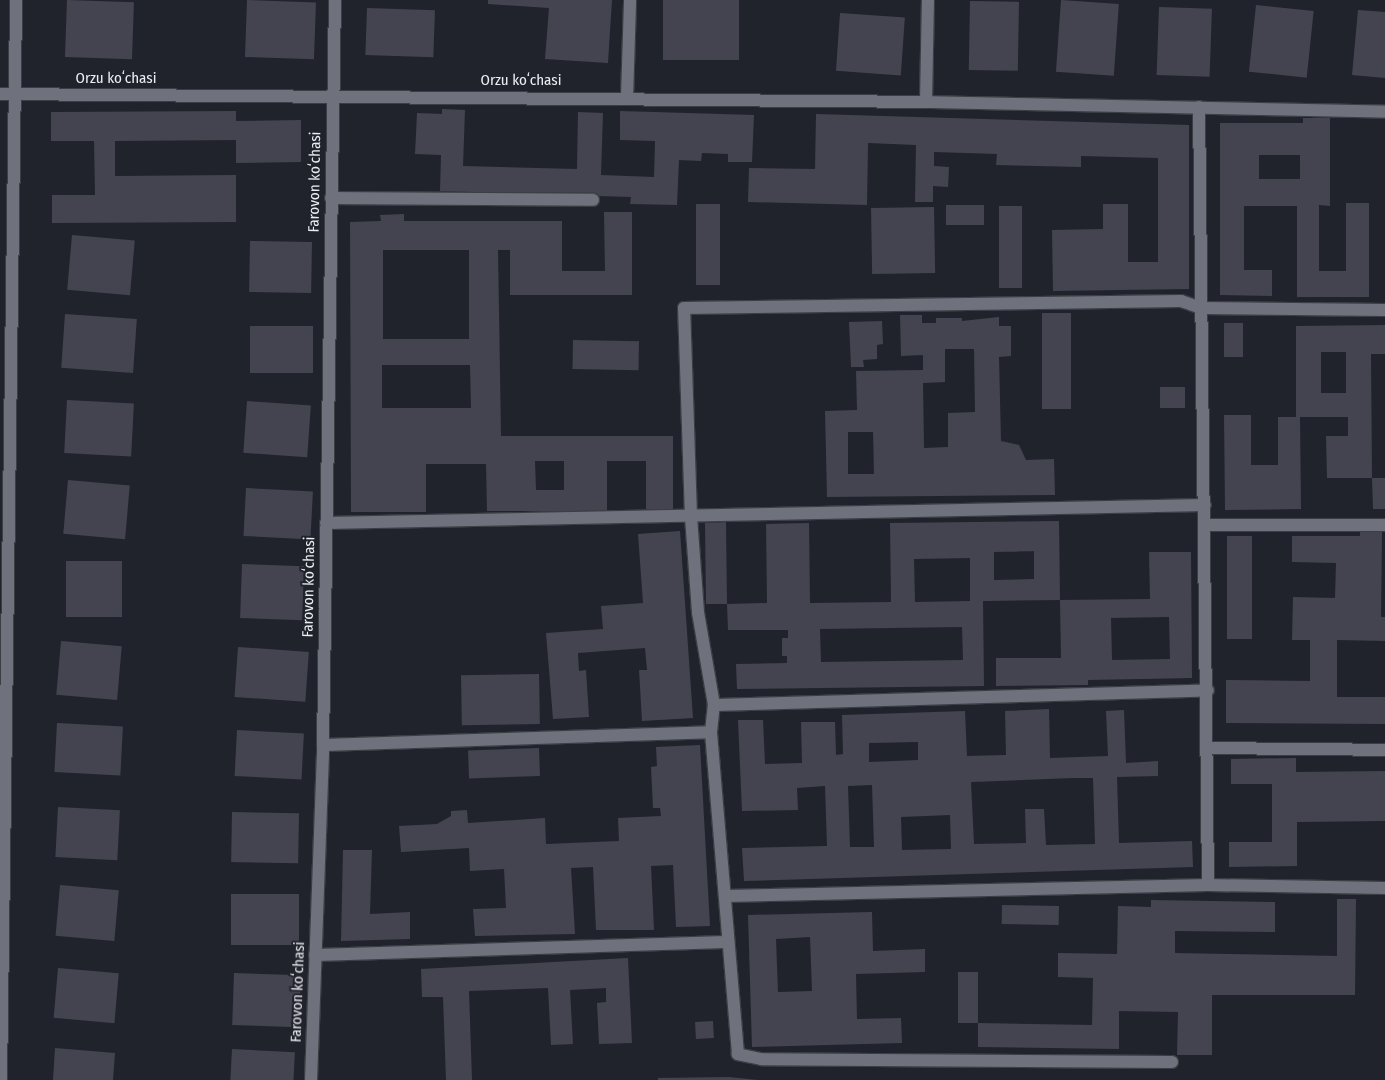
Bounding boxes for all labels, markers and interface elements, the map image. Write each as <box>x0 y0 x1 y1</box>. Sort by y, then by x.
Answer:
street label: Orzu koʻchasi <box>76 70 156 88</box>
street label: Orzu koʻchasi <box>481 72 561 90</box>
street label: Farovon koʻchasi <box>305 131 325 233</box>
street label: Farovon koʻchasi <box>299 536 319 638</box>
street label: Farovon koʻchasi <box>287 941 309 1043</box>

